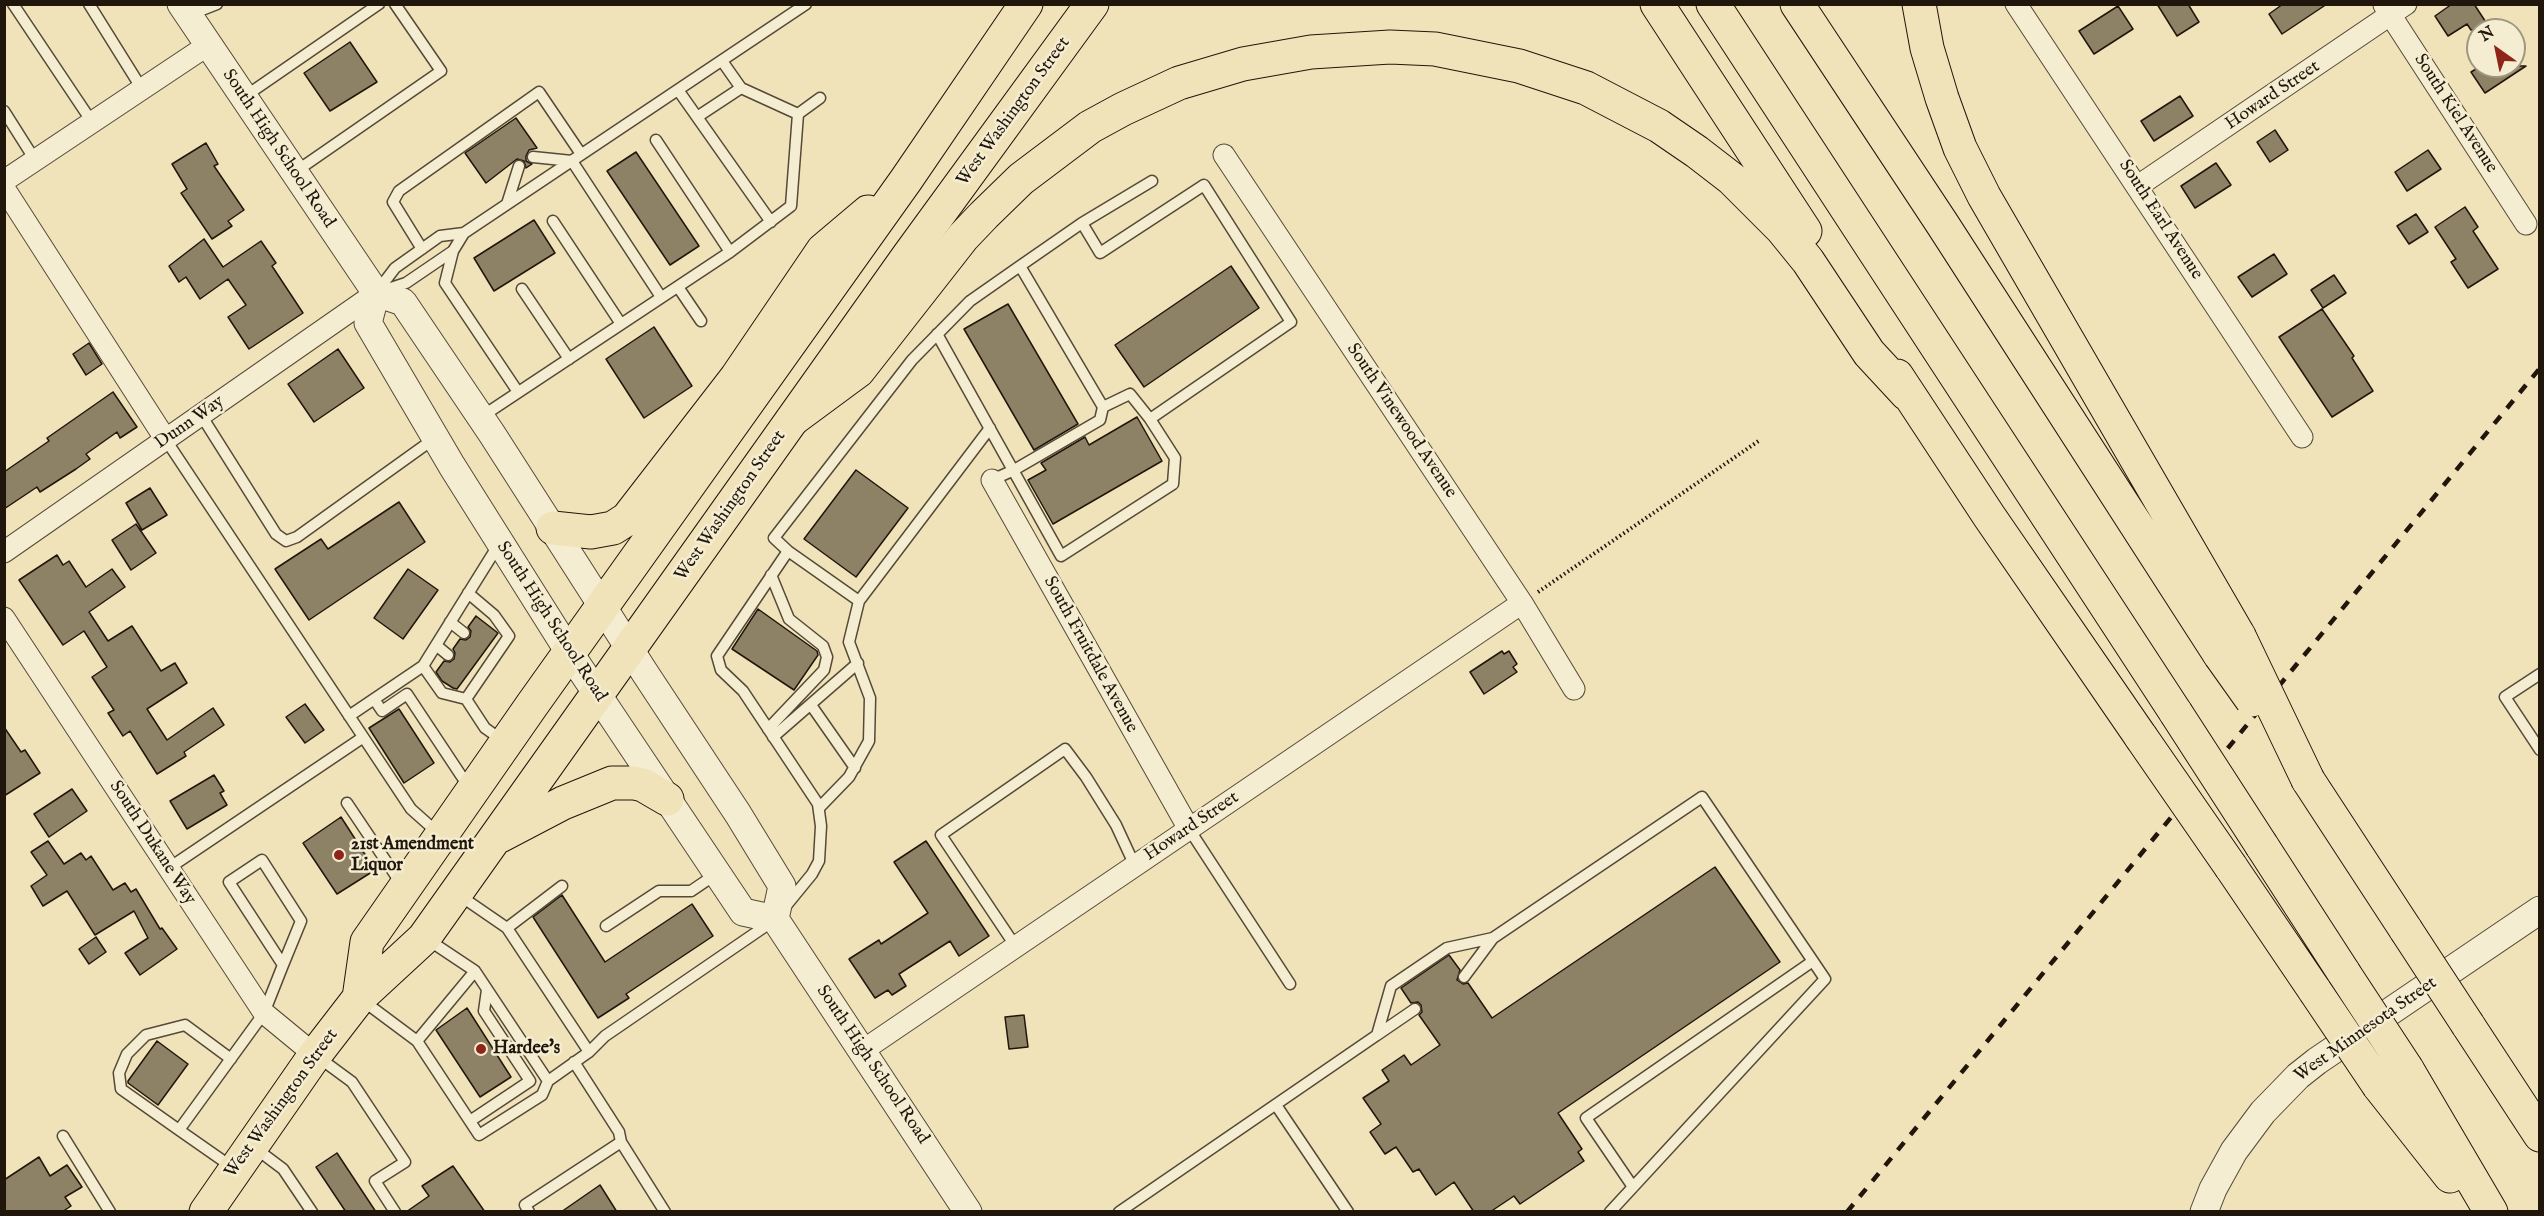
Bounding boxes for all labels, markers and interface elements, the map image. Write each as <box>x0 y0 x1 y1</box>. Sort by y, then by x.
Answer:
north arrow <box>2466 18 2526 78</box>
text: N <box>2476 22 2499 47</box>
street label: West Washington Street <box>953 33 1075 191</box>
street label: South Kiel Avenue <box>2408 50 2502 178</box>
street label: Howard Street <box>2222 57 2324 135</box>
street label: South High School Road <box>217 66 339 232</box>
street label: South Earl Avenue <box>2113 156 2207 284</box>
street label: South Vinewood Avenue <box>1341 340 1461 502</box>
street label: Dunn Way <box>151 391 229 455</box>
street label: West Washington Street <box>671 427 791 585</box>
street label: South High School Road <box>491 538 611 706</box>
street label: South Fruitdale Avenue <box>1038 573 1142 737</box>
street label: South Dukane Way <box>104 777 200 909</box>
street label: Howard Street <box>1141 788 1243 866</box>
place label: 21st Amendment Liquor <box>351 834 474 876</box>
marker: 21st Amendment Liquor <box>332 848 346 862</box>
street label: West Minnesota Street <box>2291 973 2441 1087</box>
street label: South High School Road <box>811 982 933 1148</box>
street label: West Washington Street <box>221 1025 343 1183</box>
place label: Hardee's <box>493 1038 560 1060</box>
marker: Hardee's <box>474 1042 488 1056</box>

